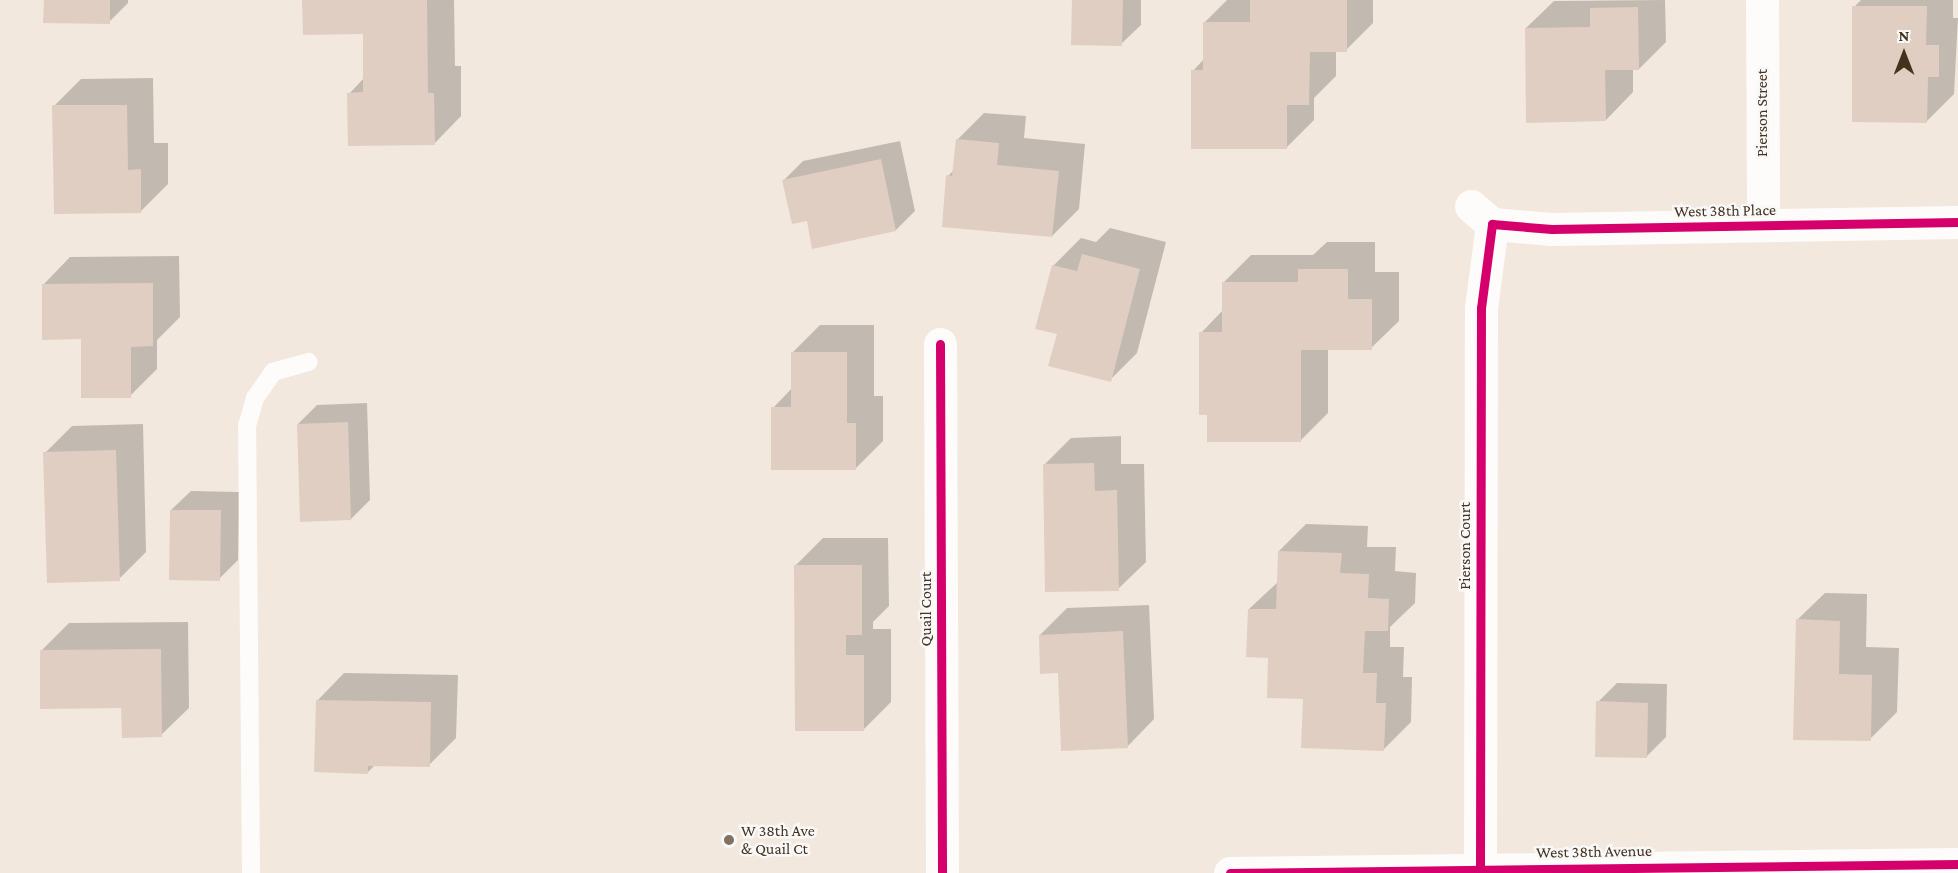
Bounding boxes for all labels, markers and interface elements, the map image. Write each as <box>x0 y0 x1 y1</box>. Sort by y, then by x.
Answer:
north arrow <box>1874 24 1934 84</box>
text: N <box>1899 27 1909 44</box>
street label: Pierson Street <box>1752 69 1772 157</box>
street label: West 38th Place <box>1674 201 1776 221</box>
street label: Pierson Court <box>1455 502 1475 590</box>
street label: Quail Court <box>916 572 936 646</box>
place label: W 38th Ave & Quail Ct <box>741 821 815 859</box>
marker: W 38th Ave & Quail Ct <box>722 833 736 847</box>
street label: West 38th Avenue <box>1536 841 1652 863</box>

